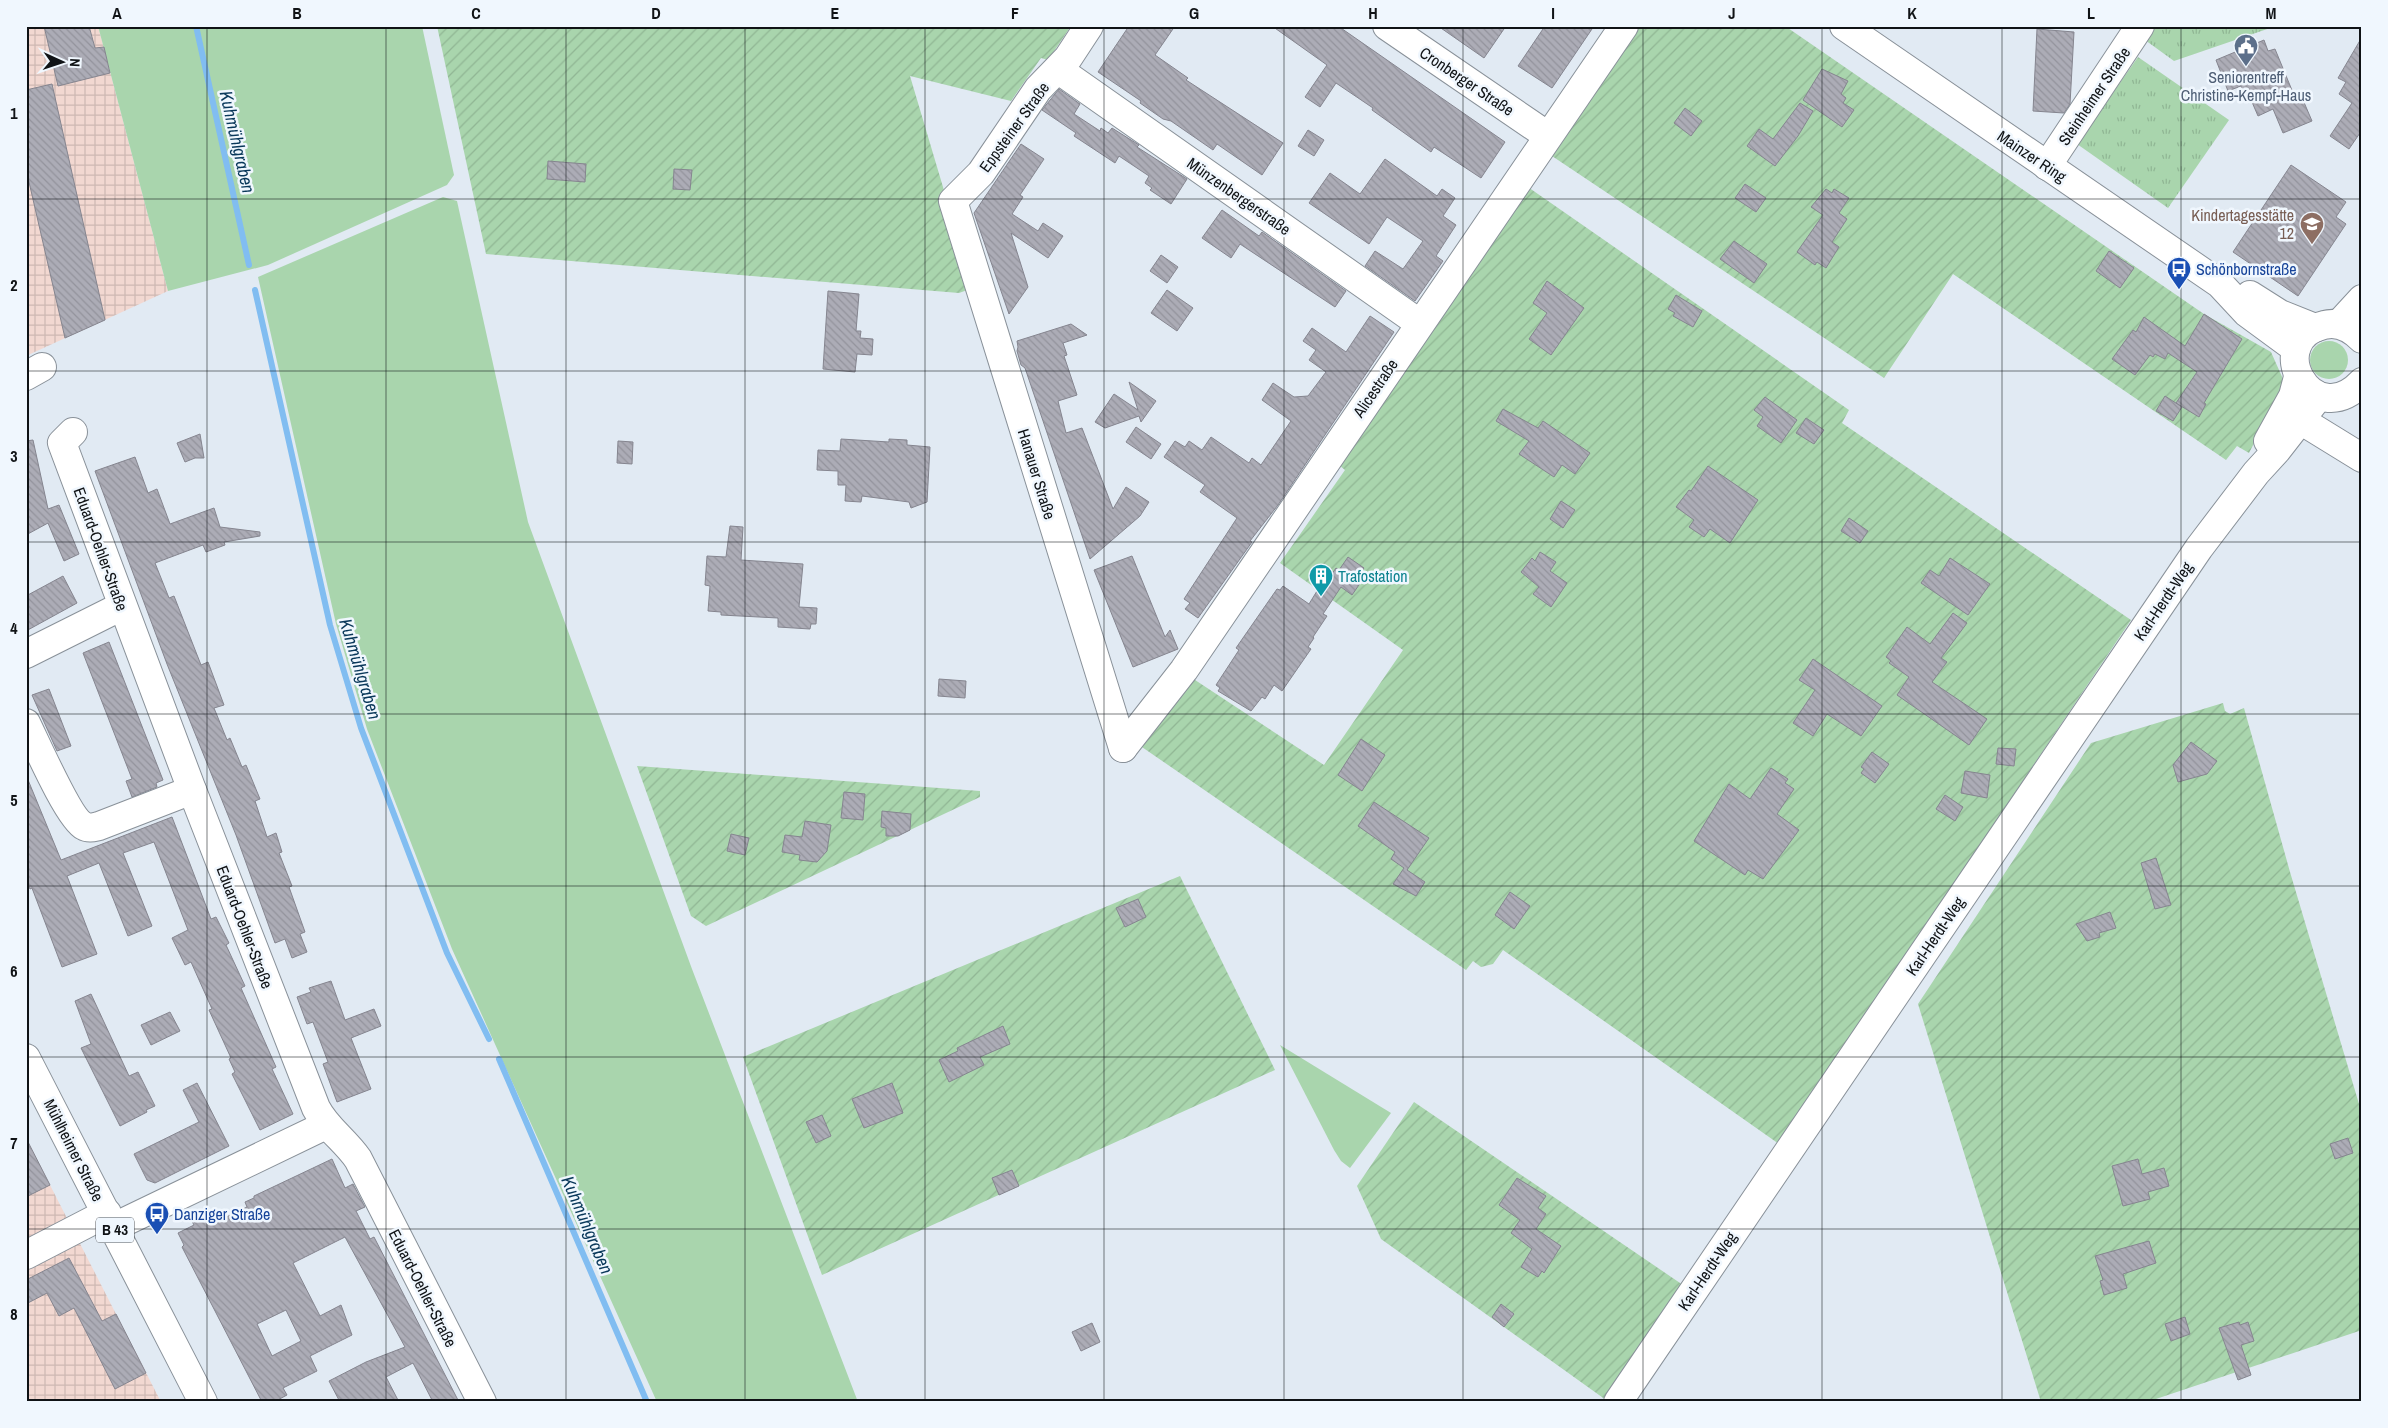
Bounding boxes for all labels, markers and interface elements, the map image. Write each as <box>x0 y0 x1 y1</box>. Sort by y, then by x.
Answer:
text: A <box>112 2 122 24</box>
text: B <box>292 2 302 24</box>
text: C <box>471 2 481 24</box>
text: D <box>651 2 661 24</box>
text: E <box>831 2 840 24</box>
text: F <box>1011 2 1019 24</box>
text: G <box>1189 2 1199 24</box>
text: H <box>1368 2 1378 24</box>
text: I <box>1551 2 1555 24</box>
text: J <box>1728 2 1736 24</box>
text: K <box>1907 2 1917 24</box>
text: L <box>2087 2 2095 24</box>
text: M <box>2266 2 2277 24</box>
public building icon: Seniorentreff Christine-Kempf-Haus <box>2233 33 2259 67</box>
north arrow <box>38 38 88 88</box>
street label: Cronberger Straße <box>1416 41 1518 121</box>
street label: Steinheimer Straße <box>2053 42 2135 150</box>
text: N <box>66 58 84 67</box>
place label: Seniorentreff Christine-Kempf-Haus <box>2181 66 2311 106</box>
street label: Eppsteiner Straße <box>974 77 1054 177</box>
water label: Kuhmühlgraben <box>214 88 261 195</box>
text: 1 <box>10 102 18 124</box>
street label: Mainzer Ring <box>1993 125 2071 188</box>
street label: Münzenbergerstraße <box>1183 152 1295 240</box>
place label: Kindertagesstätte 12 <box>2191 204 2294 244</box>
school or university icon: Kindertagesstätte 12 <box>2299 211 2325 245</box>
bus stop icon: Schönbornstraße <box>2166 256 2192 290</box>
place label: Schönbornstraße <box>2196 258 2297 280</box>
text: 2 <box>10 274 18 296</box>
street label: Alicestraße <box>1347 354 1403 422</box>
street label: Hanauer Straße <box>1013 426 1061 522</box>
text: 3 <box>10 445 18 467</box>
street label: Eduard-Oehler-Straße <box>68 484 134 614</box>
street label: Karl-Herdt-Weg <box>2128 557 2198 645</box>
building icon: Trafostation <box>1308 563 1334 597</box>
place label: Trafostation <box>1338 565 1408 587</box>
water label: Kuhmühlgraben <box>333 615 388 722</box>
text: 4 <box>10 617 18 639</box>
text: 5 <box>10 789 18 811</box>
street label: Eduard-Oehler-Straße <box>211 862 279 992</box>
street label: Karl-Herdt-Weg <box>1900 892 1970 980</box>
text: 6 <box>10 960 18 982</box>
street label: Mühlheimer Straße <box>39 1095 109 1205</box>
text: 7 <box>10 1132 18 1154</box>
water label: Kuhmühlgraben <box>556 1172 619 1278</box>
bus stop icon: Danziger Straße <box>144 1201 170 1235</box>
place label: Danziger Straße <box>174 1203 270 1225</box>
road number: B 43 <box>96 1218 134 1242</box>
street label: Eduard-Oehler-Straße <box>384 1225 462 1351</box>
street label: Karl-Herdt-Weg <box>1672 1227 1742 1315</box>
text: 8 <box>10 1303 18 1325</box>

